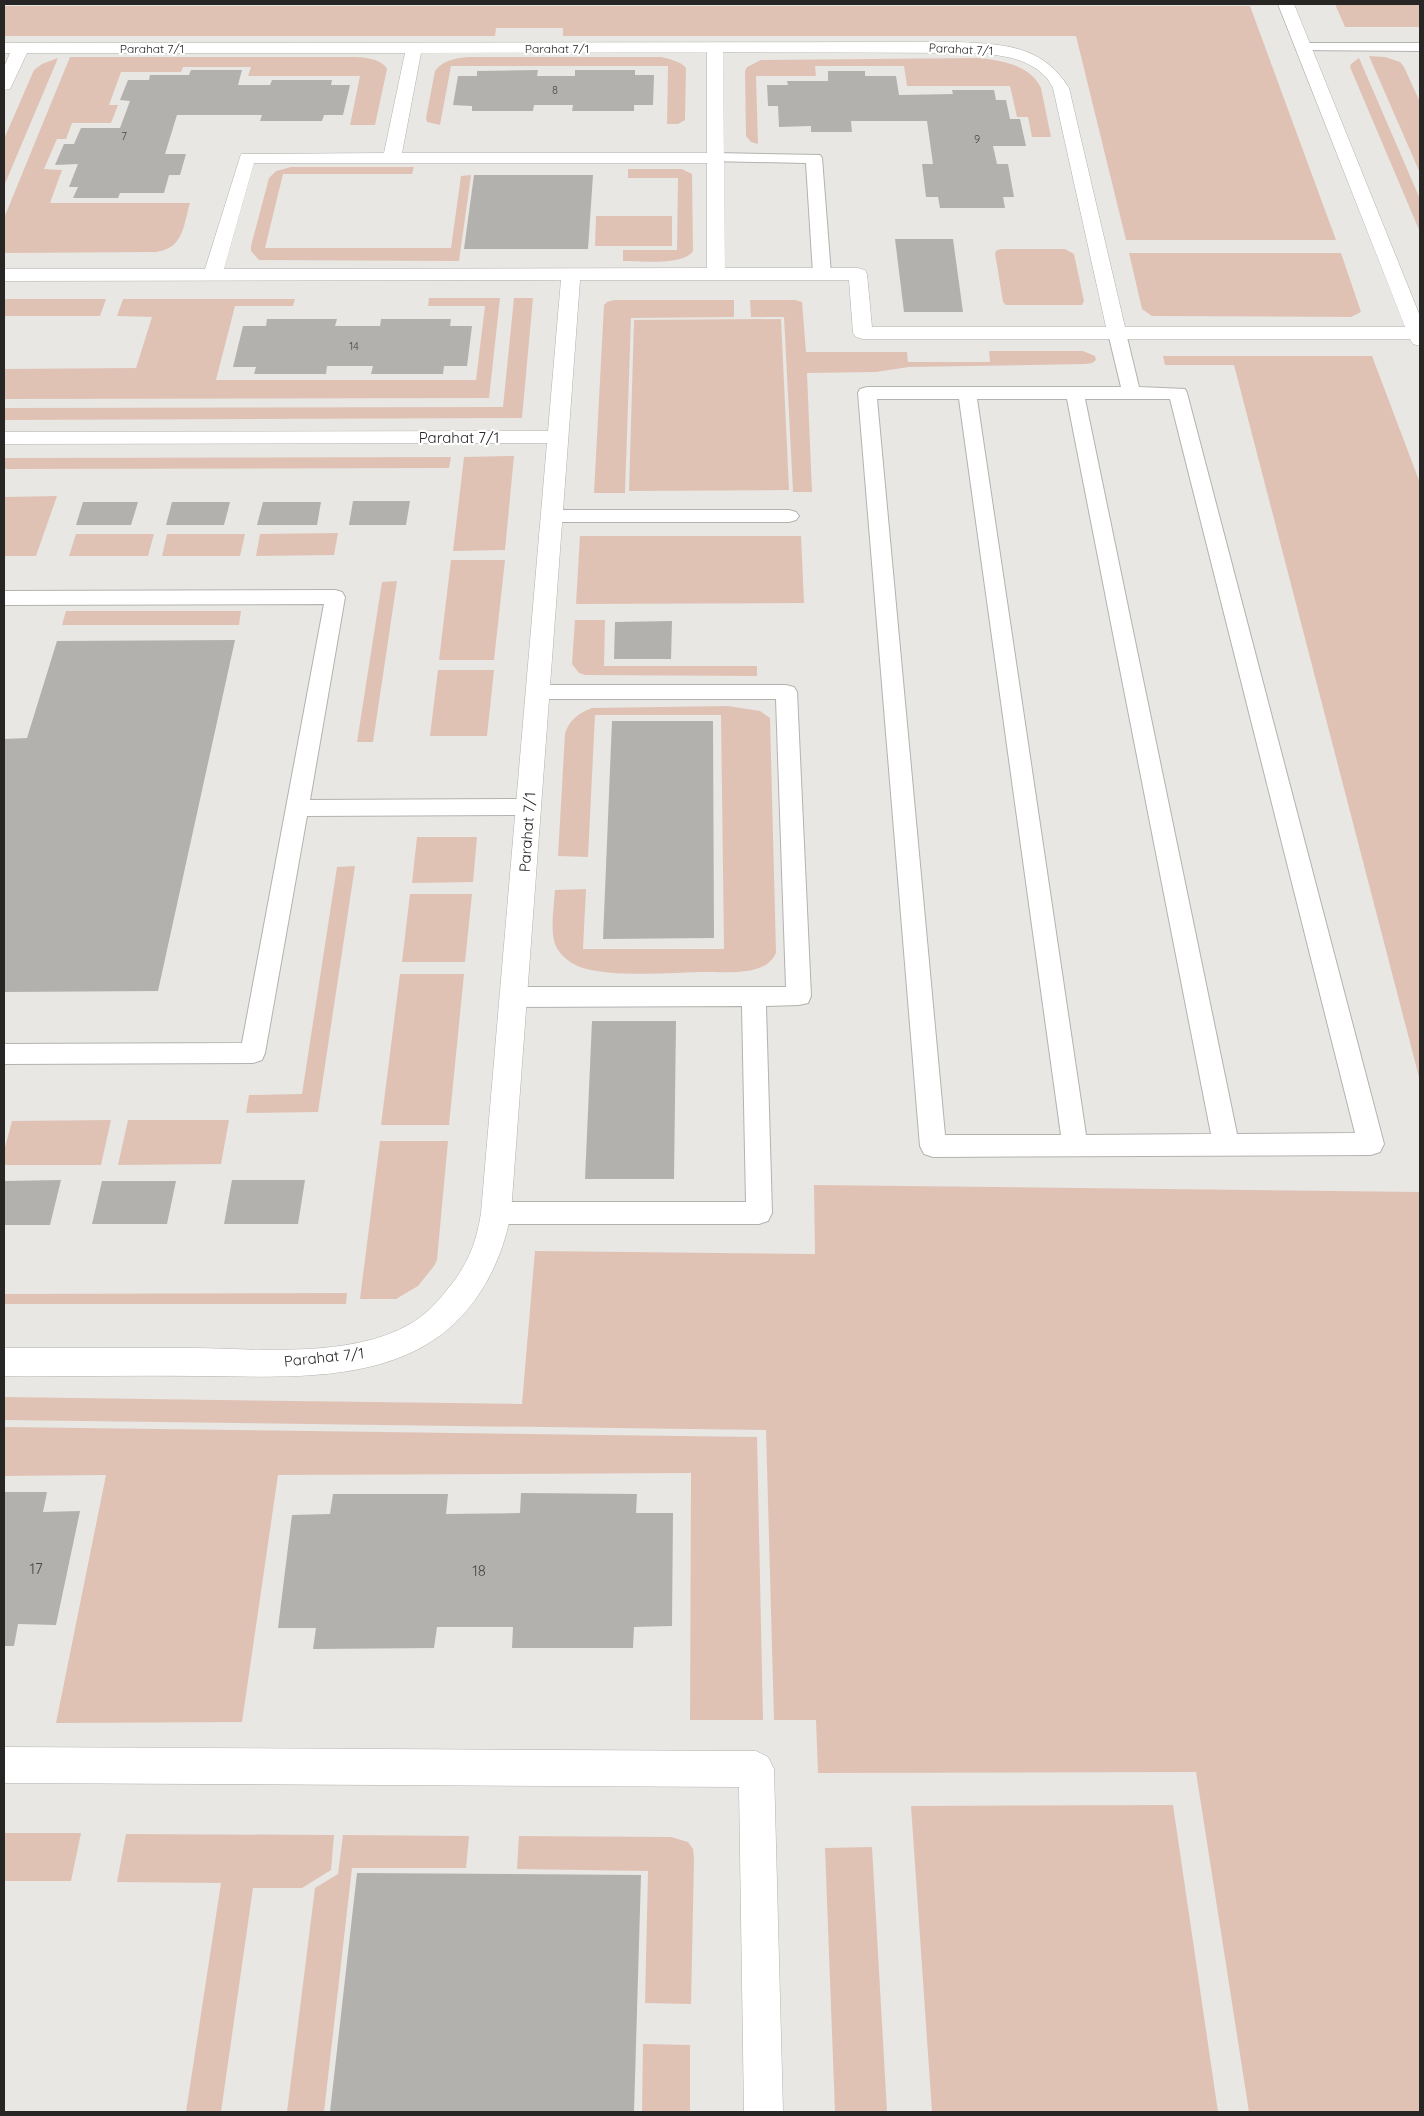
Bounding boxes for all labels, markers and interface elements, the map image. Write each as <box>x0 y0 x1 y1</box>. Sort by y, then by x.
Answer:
street label: Parahat 7/1 <box>928 40 994 58</box>
street label: Parahat 7/1 <box>120 41 184 56</box>
street label: Parahat 7/1 <box>525 41 589 56</box>
house number: 8 <box>552 83 558 97</box>
house number: 7 <box>121 129 127 143</box>
house number: 9 <box>974 132 980 146</box>
house number: 14 <box>349 339 359 353</box>
street label: Parahat 7/1 <box>419 428 499 447</box>
street label: Parahat 7/1 <box>515 791 539 873</box>
street label: Parahat 7/1 <box>283 1343 365 1371</box>
house number: 17 <box>29 1559 43 1578</box>
house number: 18 <box>472 1561 486 1580</box>

